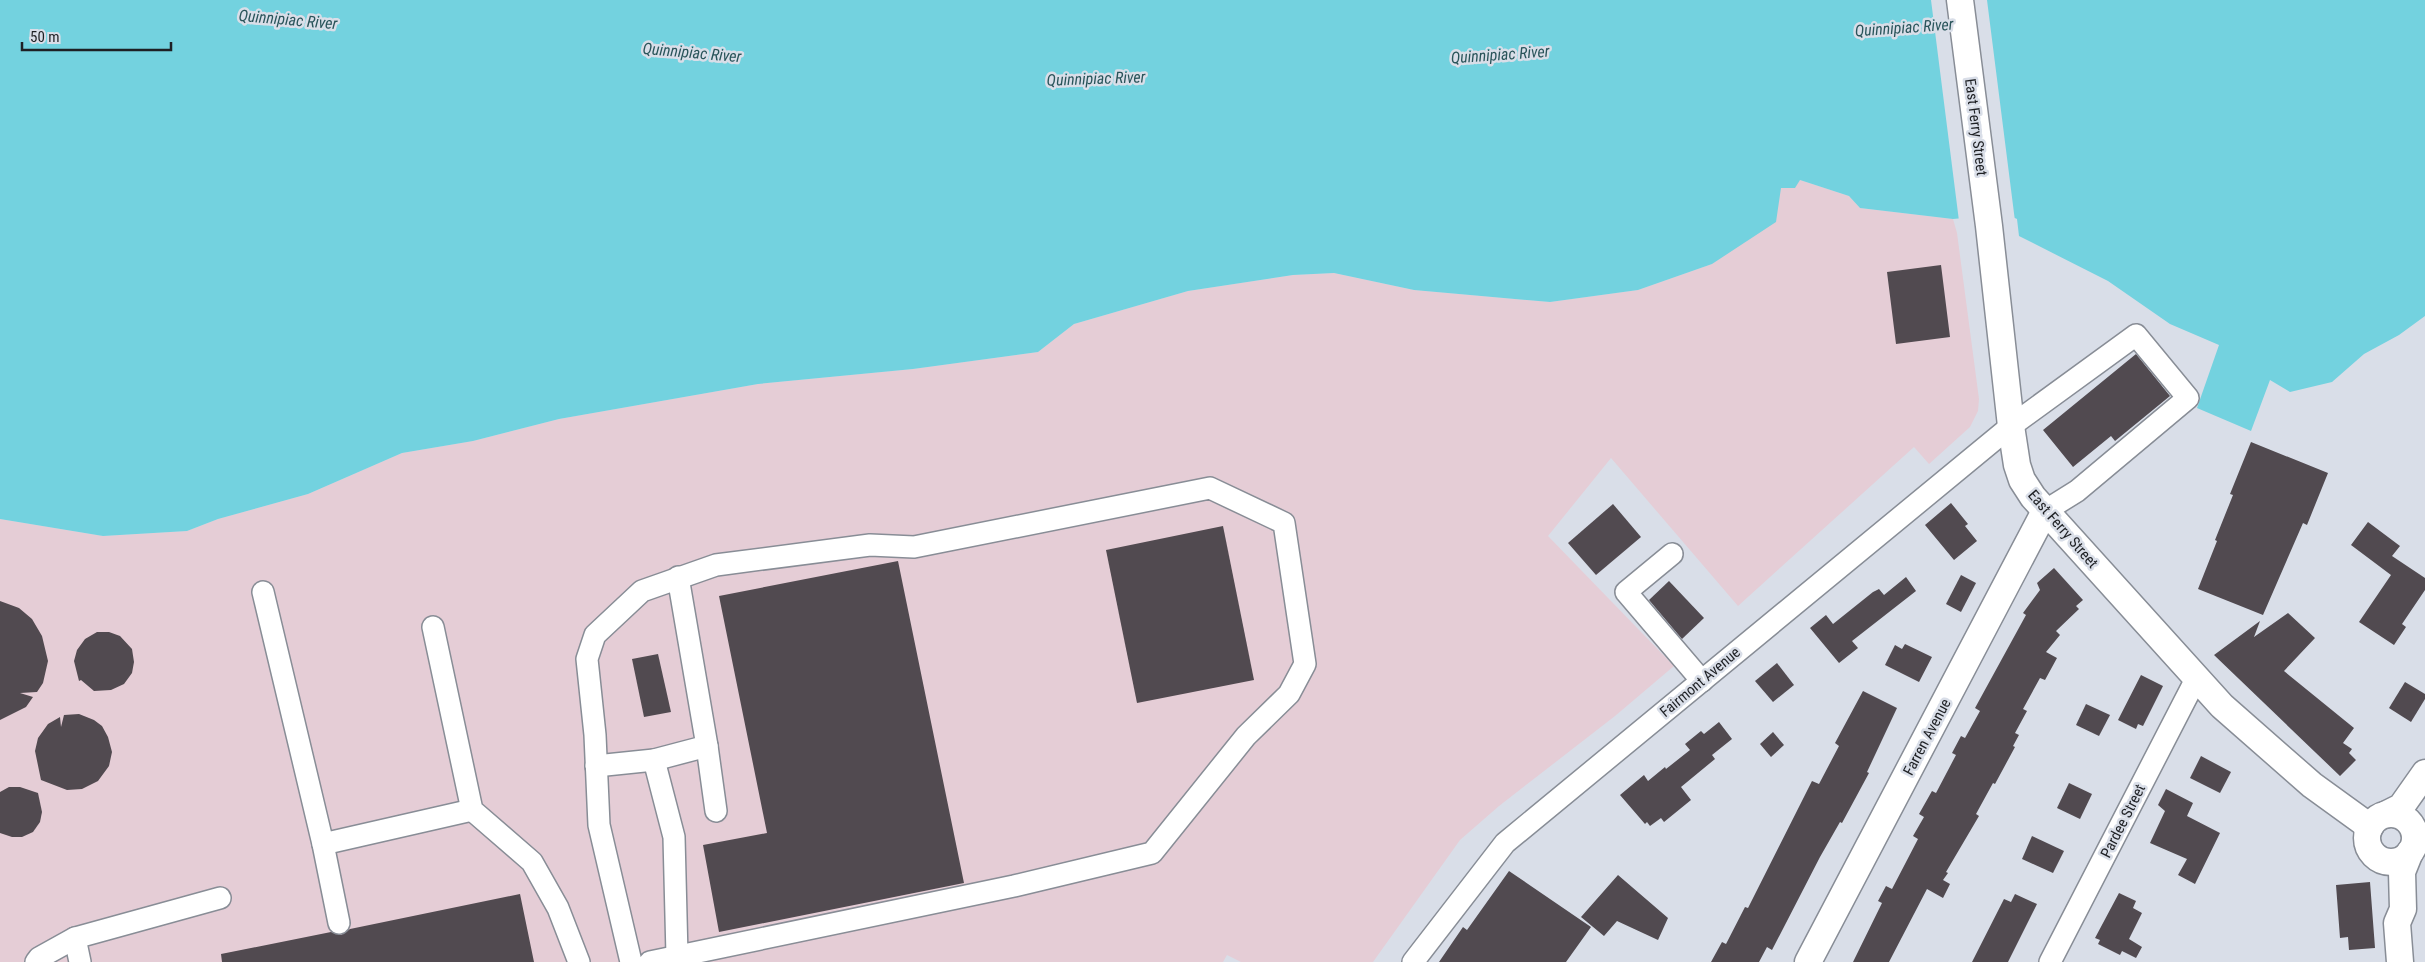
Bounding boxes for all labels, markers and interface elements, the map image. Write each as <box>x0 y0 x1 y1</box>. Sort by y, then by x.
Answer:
water label: Quinnipiac River <box>238 6 339 33</box>
water label: Quinnipiac River <box>1854 14 1955 40</box>
scale bar <box>22 20 171 52</box>
text: 50 m <box>30 28 60 46</box>
water label: Quinnipiac River <box>642 39 743 66</box>
water label: Quinnipiac River <box>1450 41 1551 67</box>
water label: Quinnipiac River <box>1046 67 1147 90</box>
street label: East Ferry Street <box>1961 77 1991 177</box>
street label: East Ferry Street <box>2024 486 2102 572</box>
street label: Fairmont Avenue <box>1656 643 1744 721</box>
street label: Farren Avenue <box>1899 696 1955 778</box>
street label: Pardee Street <box>2097 781 2149 861</box>

